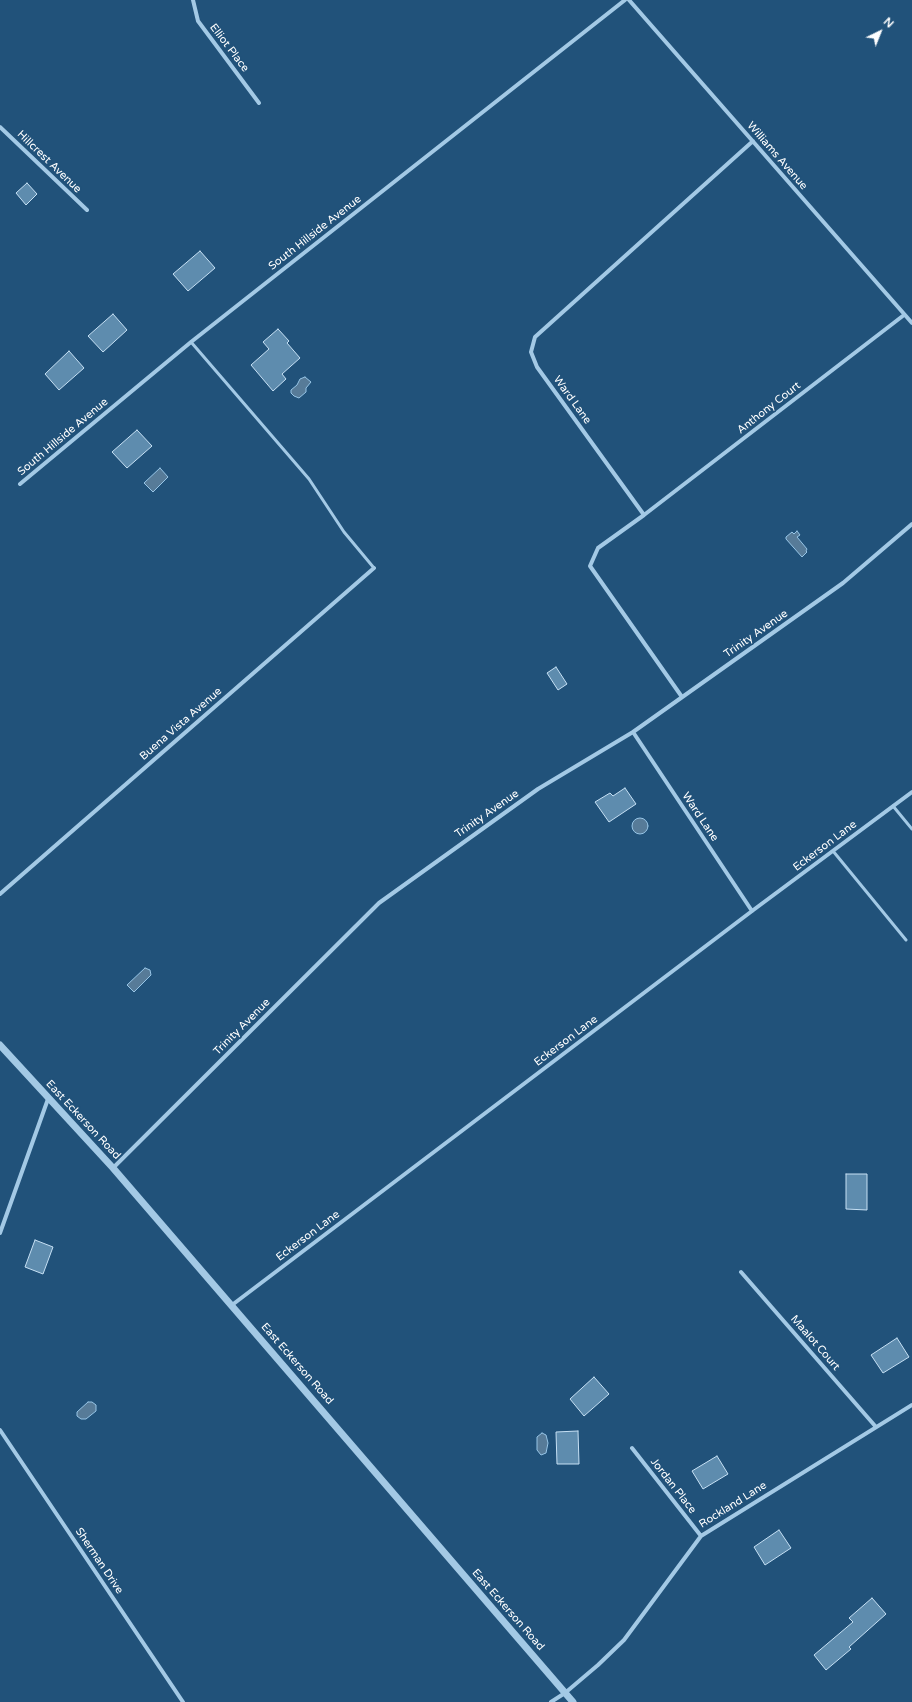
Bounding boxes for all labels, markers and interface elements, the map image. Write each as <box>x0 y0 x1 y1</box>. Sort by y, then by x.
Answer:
north arrow <box>860 12 900 52</box>
text: N <box>881 15 896 31</box>
street label: Elliot Place <box>207 21 251 75</box>
street label: Williams Avenue <box>744 119 810 193</box>
street label: Hillcrest Avenue <box>14 128 84 196</box>
street label: South Hillside Avenue <box>266 193 364 273</box>
street label: Ward Lane <box>550 373 594 427</box>
street label: Anthony Court <box>735 379 803 437</box>
street label: South Hillside Avenue <box>15 395 111 479</box>
street label: Trinity Avenue <box>722 607 790 661</box>
street label: Buena Vista Avenue <box>137 685 225 763</box>
street label: Trinity Avenue <box>453 787 521 841</box>
street label: Ward Lane <box>679 790 721 844</box>
street label: Eckerson Lane <box>791 818 859 874</box>
street label: Trinity Avenue <box>211 996 273 1058</box>
street label: Eckerson Lane <box>532 1013 600 1069</box>
street label: East Eckerson Road <box>43 1078 123 1162</box>
street label: Eckerson Lane <box>274 1208 342 1264</box>
street label: Maalot Court <box>787 1313 843 1373</box>
street label: East Eckerson Road <box>258 1321 336 1407</box>
street label: Jordan Place <box>647 1456 699 1516</box>
street label: Rockland Lane <box>697 1479 769 1531</box>
street label: Sherman Drive <box>72 1525 126 1597</box>
street label: East Eckerson Road <box>469 1567 547 1653</box>

